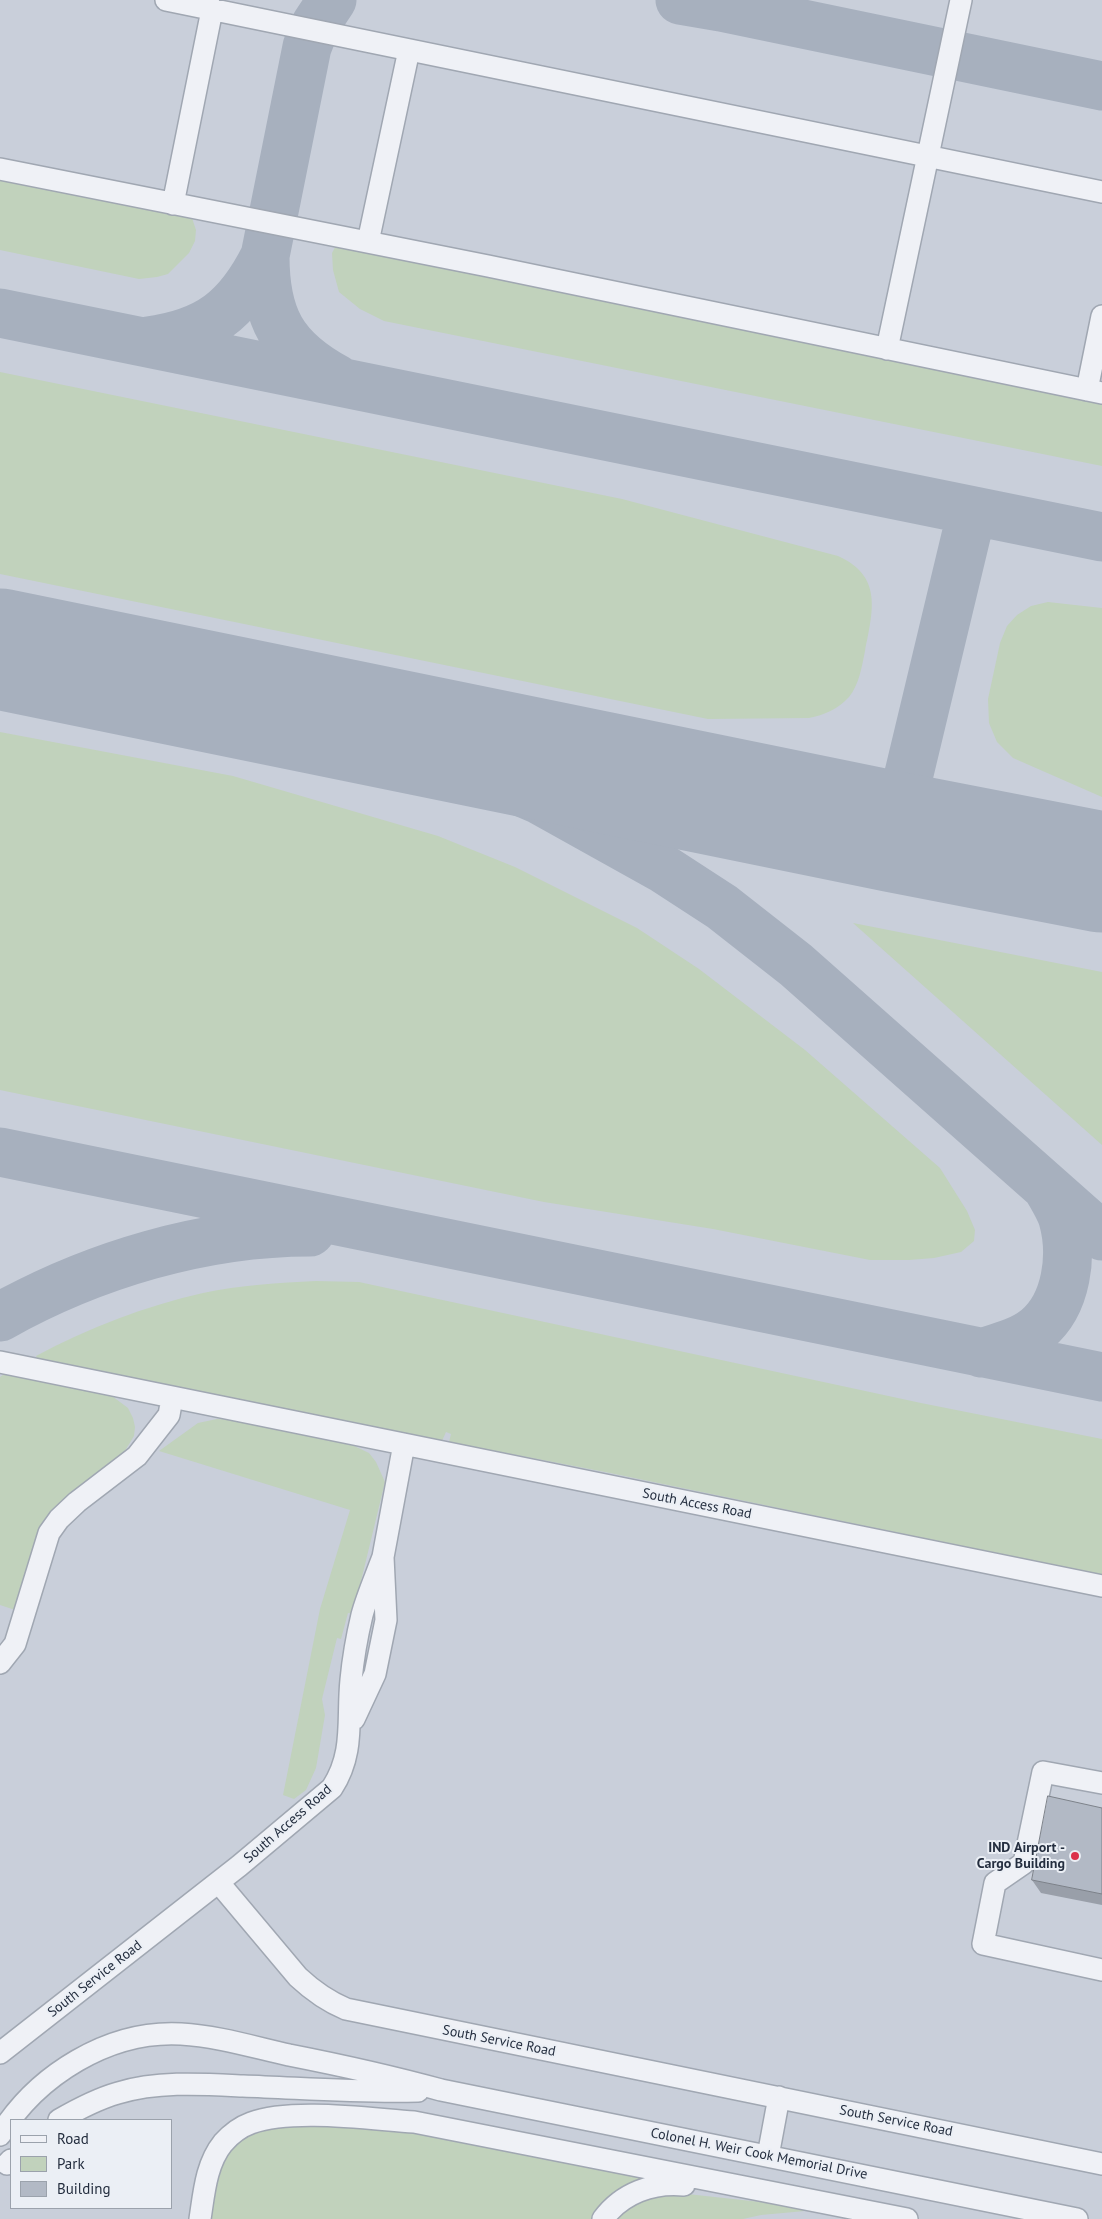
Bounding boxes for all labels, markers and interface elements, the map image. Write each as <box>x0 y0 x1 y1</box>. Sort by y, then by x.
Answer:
street label: South Access Road <box>641 1485 753 1523</box>
street label: South Access Road <box>241 1781 335 1867</box>
place label: IND Airport - Cargo Building <box>977 1840 1065 1872</box>
marker: IND Airport - Cargo Building <box>1069 1850 1081 1862</box>
street label: South Service Road <box>45 1937 145 2021</box>
street label: South Service Road <box>441 2022 557 2060</box>
street label: South Service Road <box>838 2102 954 2140</box>
legend <box>10 2119 172 2209</box>
street label: Colonel H. Weir Cook Memorial Drive <box>649 2125 869 2183</box>
text: Road <box>57 2129 89 2148</box>
text: Park <box>57 2154 85 2173</box>
text: Building <box>57 2179 111 2198</box>

